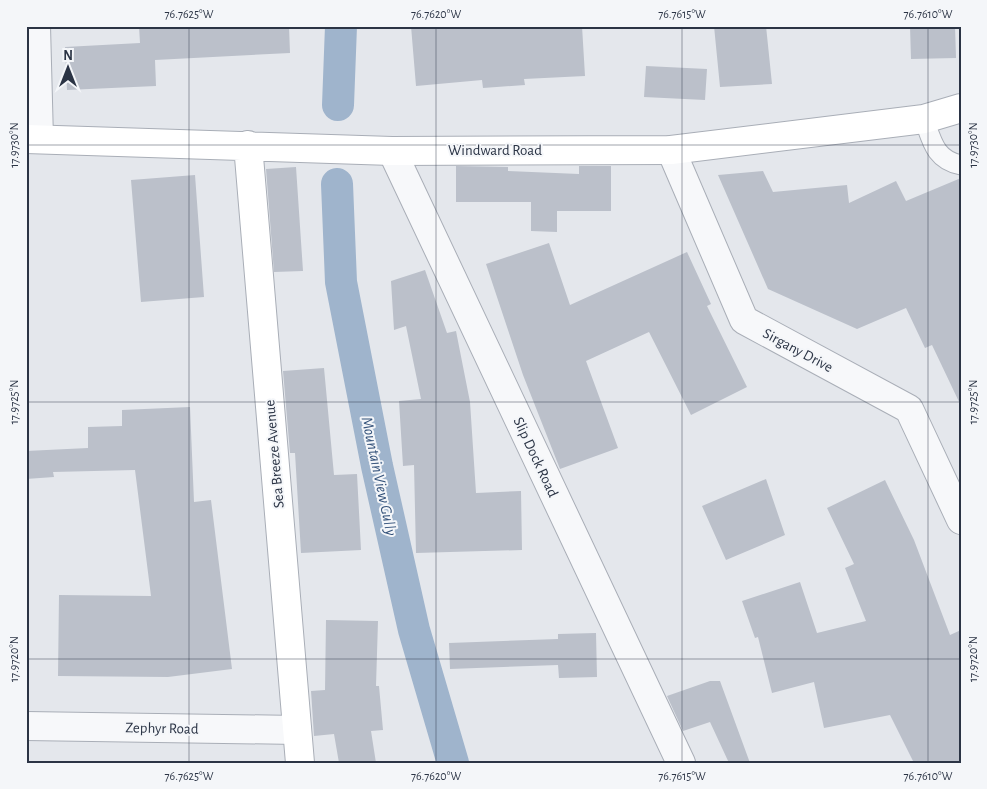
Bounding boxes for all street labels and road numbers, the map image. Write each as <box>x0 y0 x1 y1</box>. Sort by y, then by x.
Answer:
street label: Windward Road <box>448 143 542 158</box>
street label: Sirgany Drive <box>760 326 835 375</box>
street label: Sea Breeze Avenue <box>262 399 287 509</box>
street label: Slip Dock Road <box>511 415 561 500</box>
street label: Zephyr Road <box>125 720 199 737</box>

